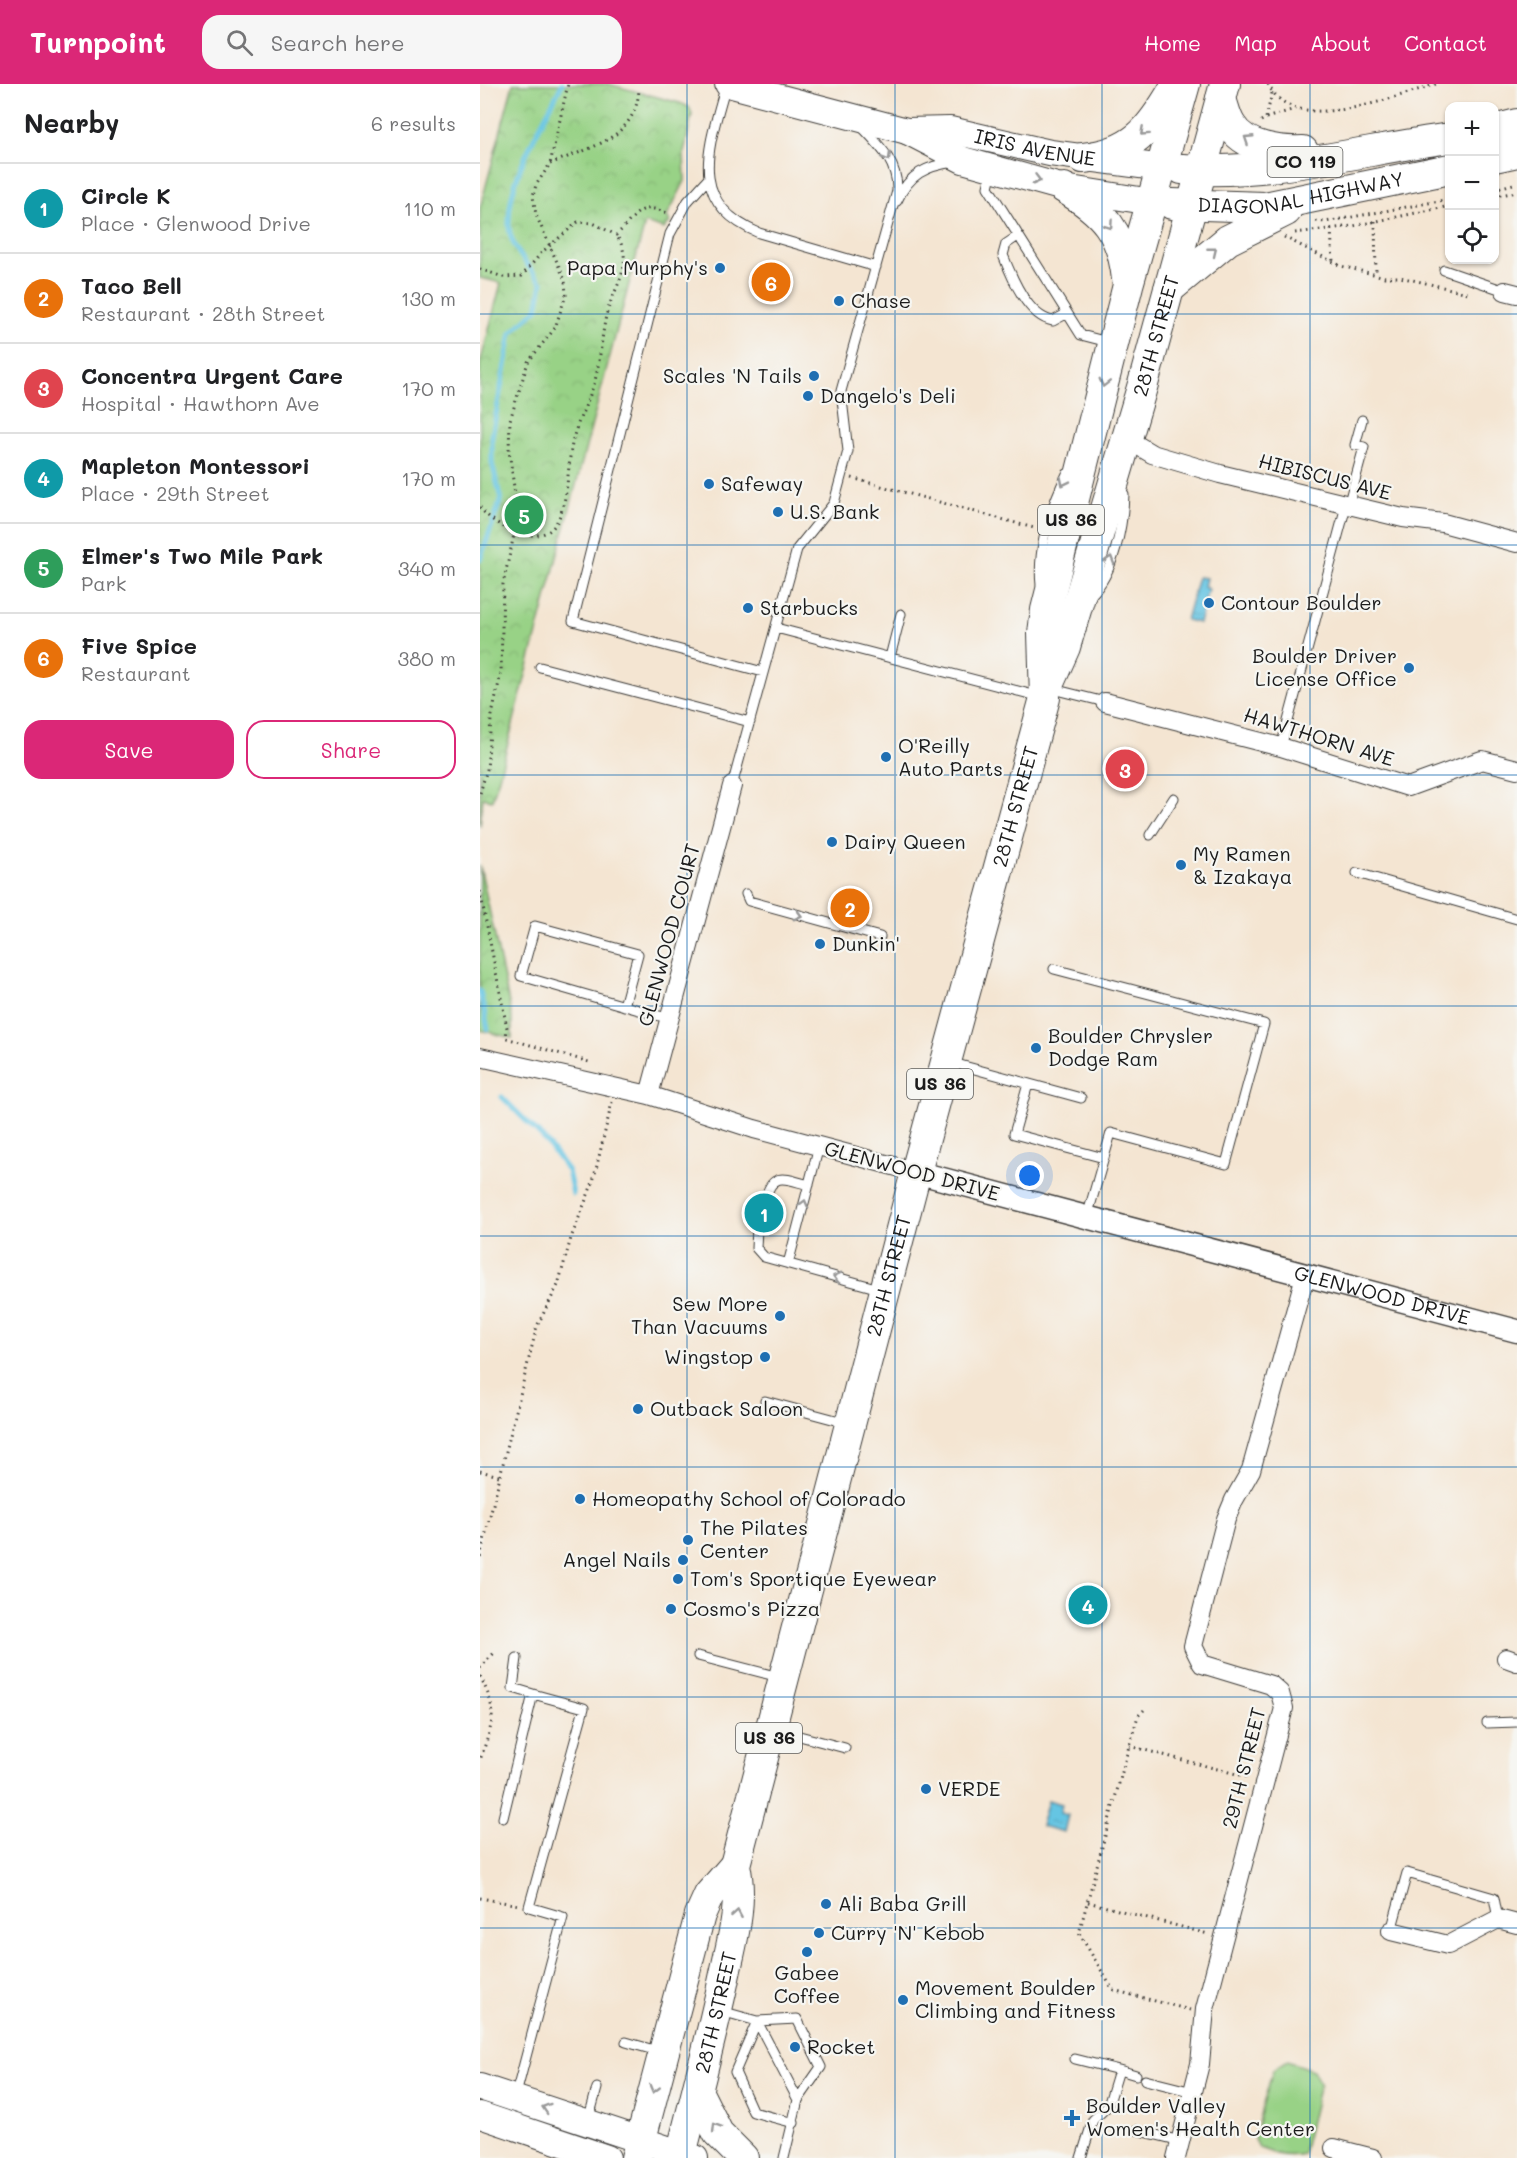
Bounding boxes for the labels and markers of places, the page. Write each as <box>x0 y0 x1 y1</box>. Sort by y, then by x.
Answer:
place label: Papa Murphy's <box>567 254 708 280</box>
pin: 6 <box>752 260 790 304</box>
marker: Papa Murphy's <box>713 261 727 275</box>
place label: Chase <box>851 287 911 313</box>
marker: Chase <box>832 294 846 308</box>
place label: Scales 'N Tails <box>663 362 802 388</box>
marker: Scales 'N Tails <box>807 369 821 383</box>
place label: Dangelo's Deli <box>820 382 956 408</box>
marker: Dangelo's Deli <box>801 389 815 403</box>
place label: Safeway <box>721 470 803 496</box>
marker: Safeway <box>702 477 716 491</box>
pin: 5 <box>504 492 543 538</box>
place label: U.S. Bank <box>790 498 879 524</box>
marker: U.S. Bank <box>771 505 785 519</box>
place label: Contour Boulder <box>1221 589 1382 615</box>
place label: Starbucks <box>760 594 858 620</box>
marker: Contour Boulder <box>1202 596 1216 610</box>
marker: Starbucks <box>741 601 755 615</box>
place label: Boulder Driver License Office <box>1252 642 1397 691</box>
marker: Boulder Driver License Office <box>1402 661 1416 675</box>
place label: O'Reilly Auto Parts <box>898 732 1003 781</box>
pin: 3 <box>1106 746 1144 792</box>
marker: O'Reilly Auto Parts <box>879 750 893 764</box>
place label: Dairy Queen <box>844 828 966 854</box>
marker: Dairy Queen <box>825 835 839 849</box>
place label: My Ramen & Izakaya <box>1193 840 1292 889</box>
marker: My Ramen & Izakaya <box>1174 858 1188 872</box>
pin: 2 <box>830 886 869 930</box>
place label: Dunkin' <box>832 930 900 956</box>
marker: Dunkin' <box>813 937 827 951</box>
place label: Boulder Chrysler Dodge Ram <box>1048 1022 1213 1071</box>
marker: Boulder Chrysler Dodge Ram <box>1029 1041 1043 1055</box>
pin: 1 <box>744 1190 784 1236</box>
place label: Sew More Than Vacuums <box>631 1290 768 1339</box>
marker: Sew More Than Vacuums <box>773 1309 787 1323</box>
place label: Wingstop <box>664 1343 753 1369</box>
marker: Wingstop <box>758 1350 772 1364</box>
place label: Outback Saloon <box>650 1395 803 1421</box>
marker: Outback Saloon <box>631 1402 645 1416</box>
place label: Homeopathy School of Colorado <box>592 1485 906 1511</box>
marker: Homeopathy School of Colorado <box>573 1492 587 1506</box>
place label: The Pilates Center <box>700 1514 808 1563</box>
marker: The Pilates Center <box>681 1533 695 1547</box>
place label: Angel Nails <box>563 1546 671 1572</box>
marker: Angel Nails <box>676 1553 690 1567</box>
place label: Tom's Sportique Eyewear <box>690 1565 937 1591</box>
marker: Tom's Sportique Eyewear <box>671 1572 685 1586</box>
pin: 4 <box>1068 1582 1108 1628</box>
place label: Cosmo's Pizza <box>683 1595 820 1621</box>
marker: Cosmo's Pizza <box>664 1602 678 1616</box>
place label: VERDE <box>938 1775 1000 1801</box>
marker: VERDE <box>919 1782 933 1796</box>
place label: Ali Baba Grill <box>838 1890 967 1916</box>
marker: Ali Baba Grill <box>819 1897 833 1911</box>
place label: Curry 'N' Kebob <box>831 1919 985 1945</box>
marker: Curry 'N' Kebob <box>812 1926 826 1940</box>
marker: Gabee Coffee <box>800 1945 814 1959</box>
place label: Gabee Coffee <box>774 1959 840 2008</box>
place label: Movement Boulder Climbing and Fitness <box>915 1974 1116 2023</box>
marker: Movement Boulder Climbing and Fitness <box>896 1993 910 2007</box>
place label: Rocket <box>807 2033 875 2059</box>
marker: Rocket <box>788 2040 802 2054</box>
place label: Boulder Valley Women's Health Center <box>1086 2092 1315 2141</box>
marker: Boulder Valley Women's Health Center <box>1063 2109 1081 2127</box>

